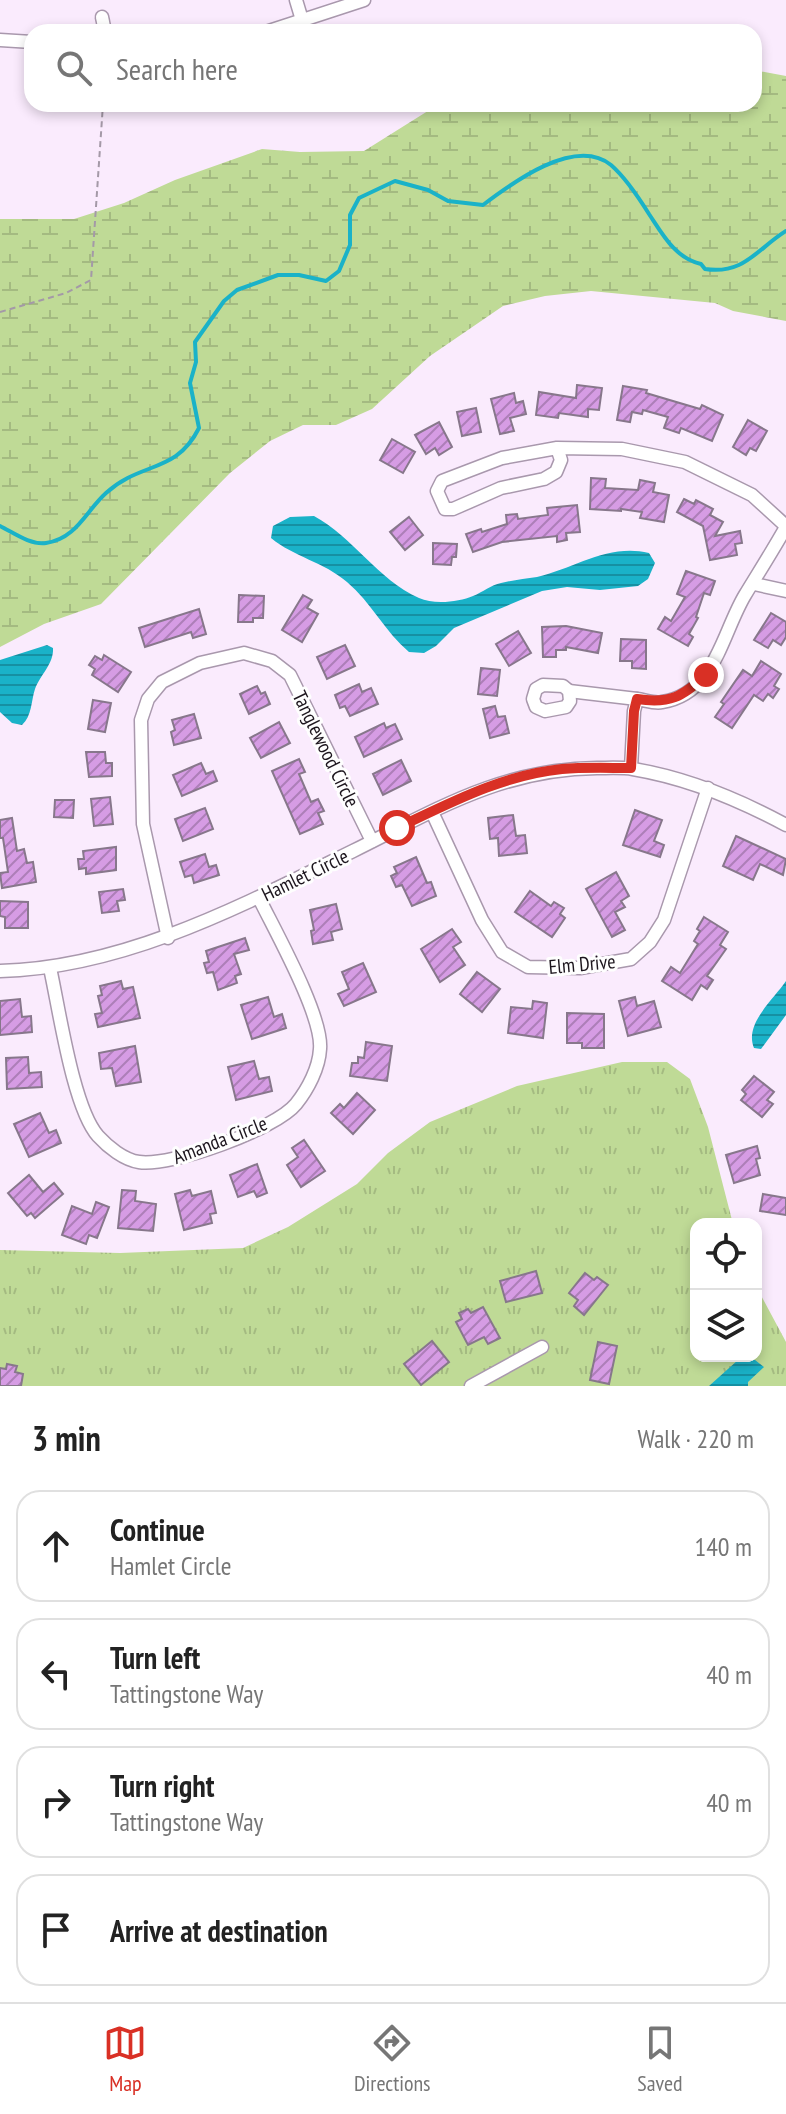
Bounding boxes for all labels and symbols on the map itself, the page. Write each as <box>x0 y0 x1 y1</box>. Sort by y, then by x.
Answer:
route end <box>688 657 724 693</box>
street label: Tanglewood Circle <box>287 687 365 811</box>
route start <box>379 810 415 846</box>
street label: Hamlet Circle <box>257 843 353 907</box>
street label: Elm Drive <box>548 948 616 980</box>
street label: Amanda Circle <box>169 1110 271 1170</box>

